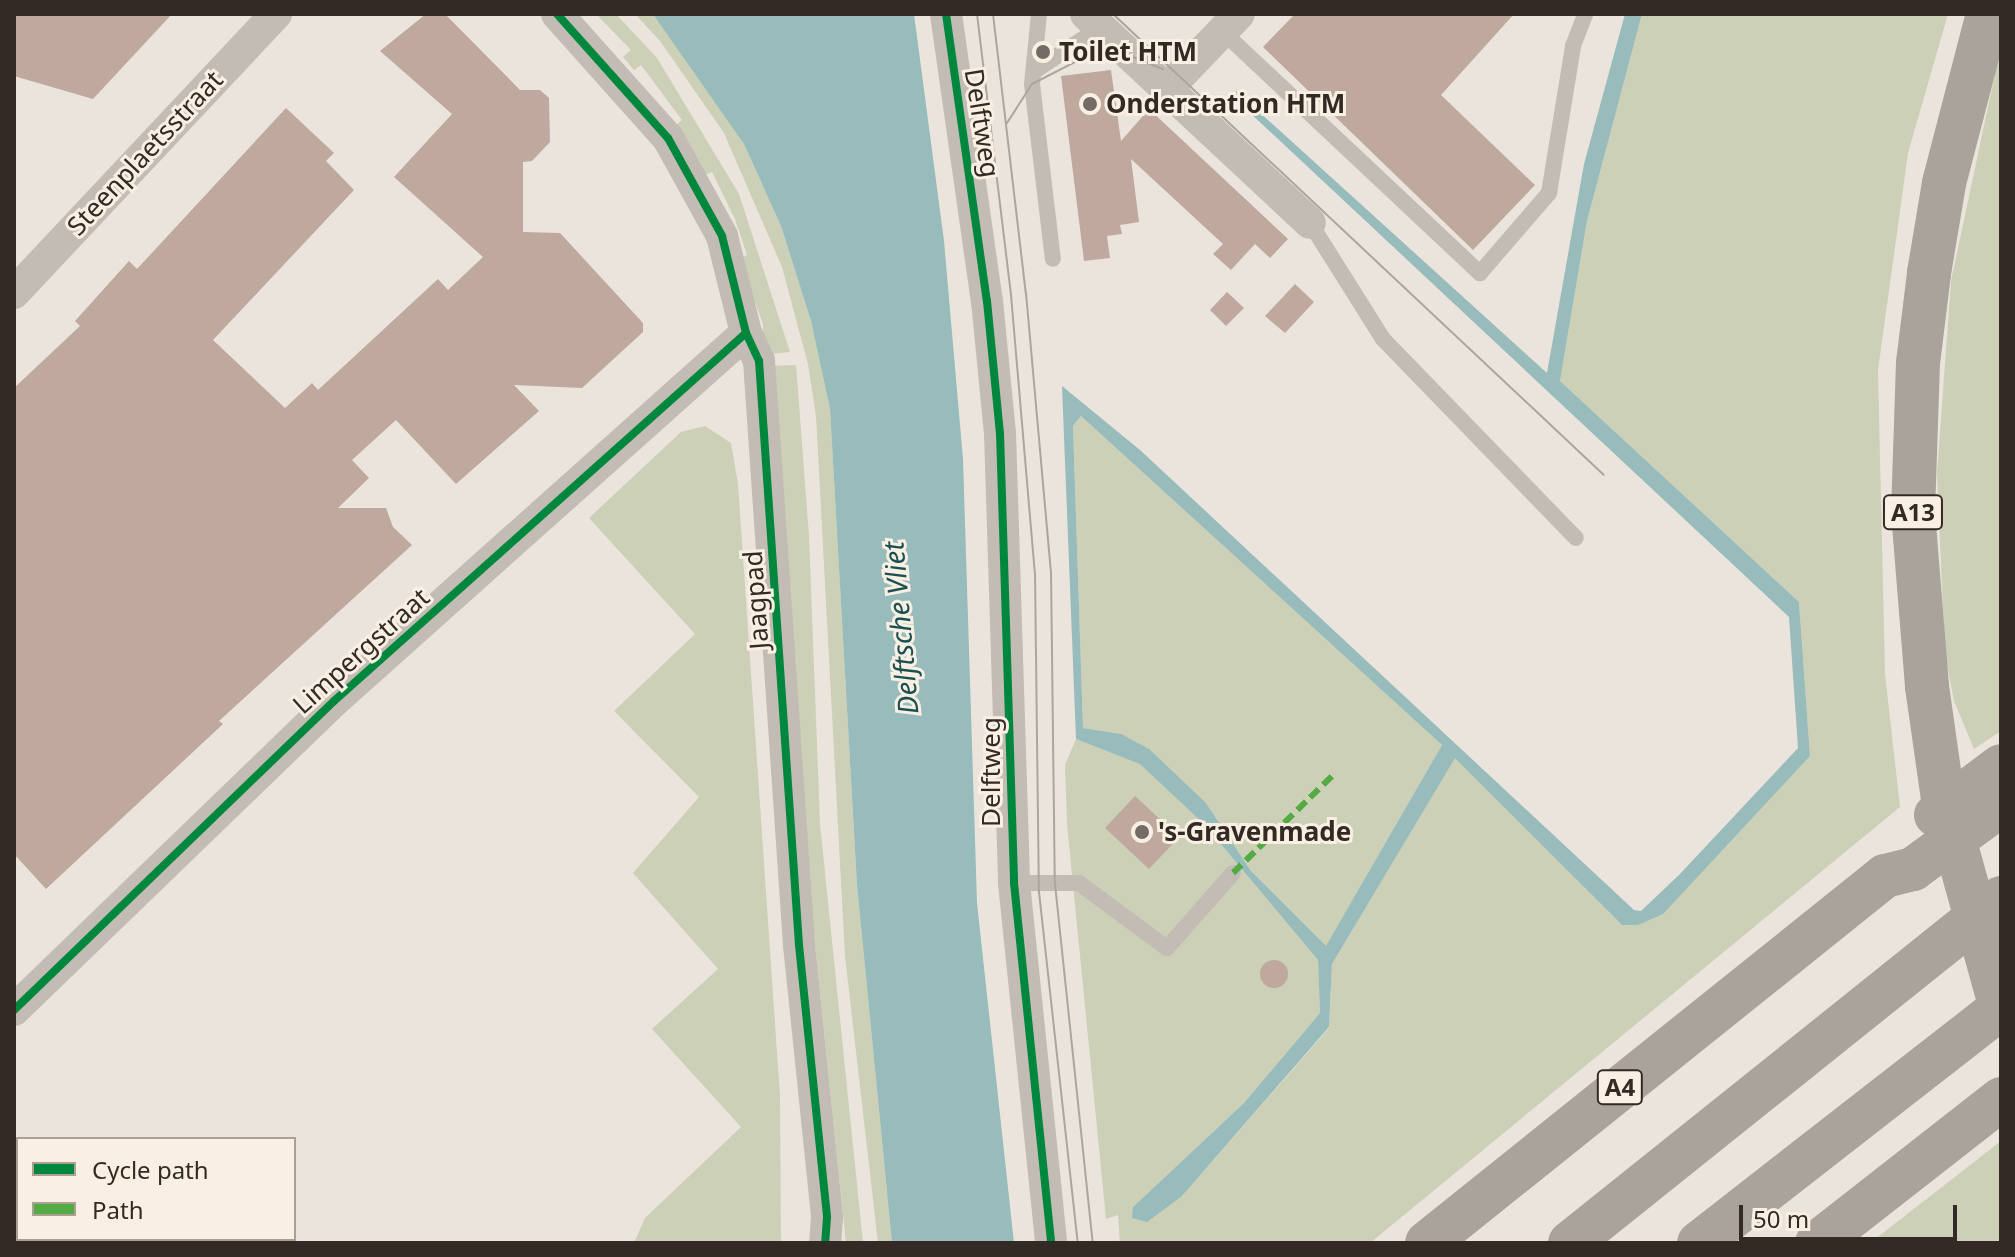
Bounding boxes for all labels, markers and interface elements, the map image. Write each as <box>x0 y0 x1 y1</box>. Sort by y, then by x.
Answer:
place label: Toilet HTM <box>1059 36 1197 68</box>
marker: Toilet HTM <box>1034 43 1052 61</box>
street label: Steenplaetsstraat <box>61 64 229 242</box>
street label: Delftweg <box>958 66 1006 180</box>
place label: Onderstation HTM <box>1106 88 1345 120</box>
marker: Onderstation HTM <box>1081 95 1099 113</box>
road number: A13 <box>1881 492 1945 532</box>
water label: Delftsche Vliet <box>876 540 924 716</box>
street label: Jaagpad <box>737 550 775 650</box>
street label: Limpergstraat <box>287 582 435 720</box>
street label: Delftweg <box>975 717 1007 827</box>
place label: 's-Gravenmade <box>1158 816 1351 848</box>
marker: 's-Gravenmade <box>1133 823 1151 841</box>
road number: A4 <box>1596 1067 1644 1107</box>
legend <box>16 1137 296 1241</box>
text: Cycle path <box>92 1153 209 1186</box>
scale bar <box>1743 1189 1961 1239</box>
text: Path <box>92 1193 143 1226</box>
text: 50 m <box>1753 1202 1809 1235</box>

